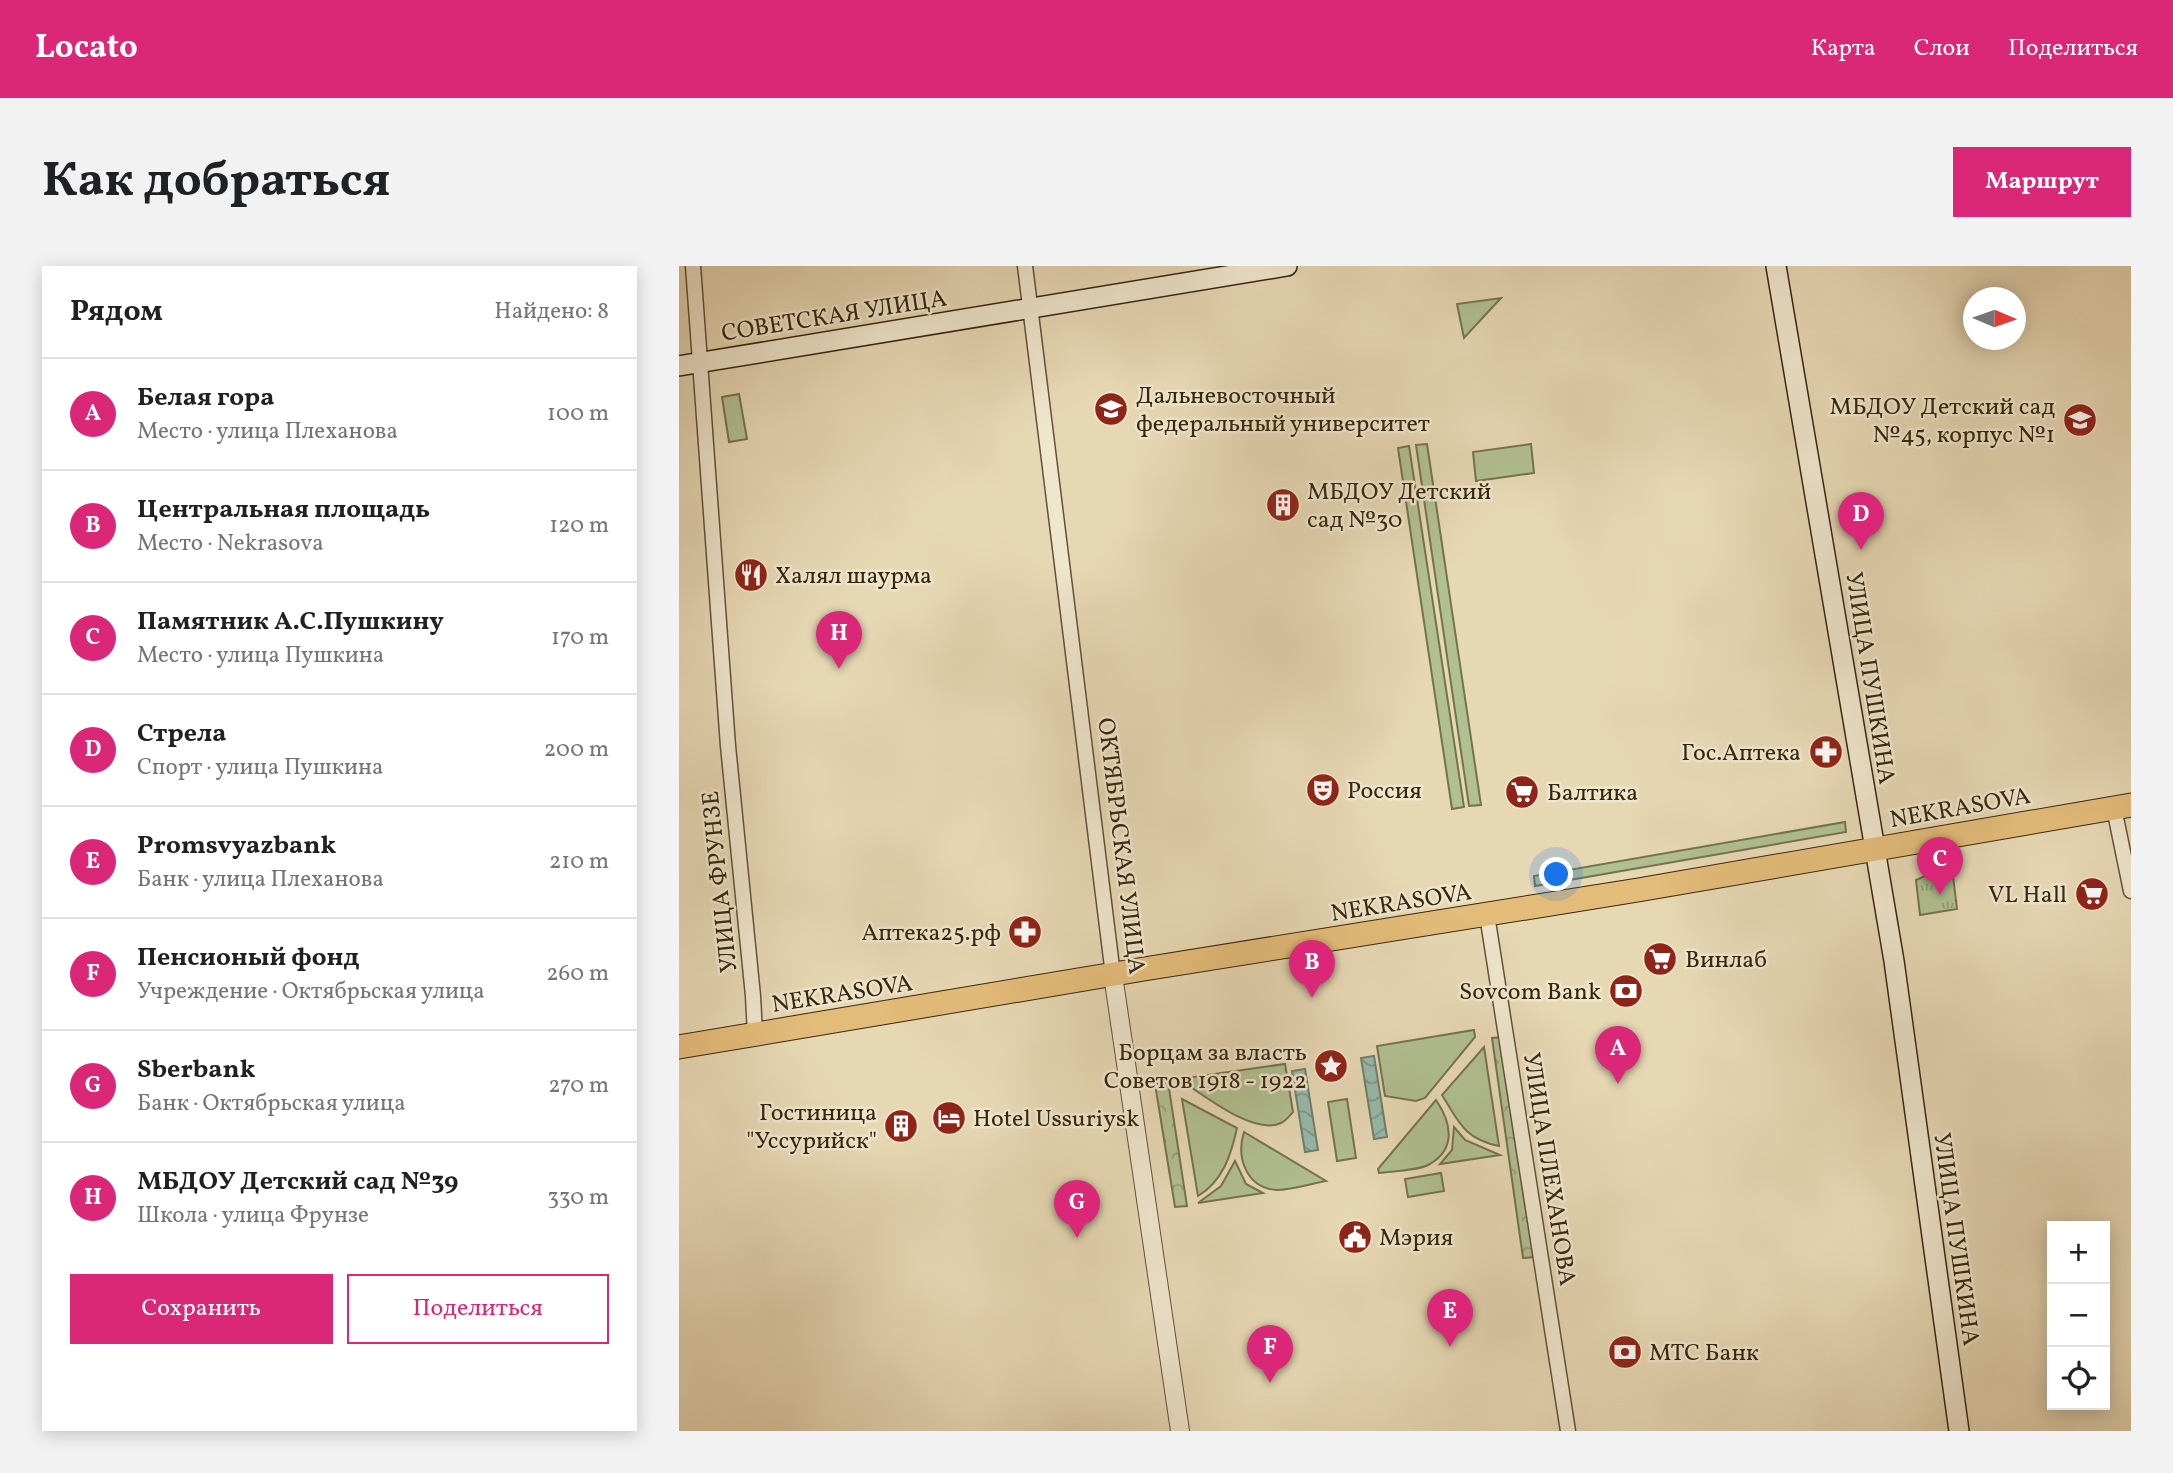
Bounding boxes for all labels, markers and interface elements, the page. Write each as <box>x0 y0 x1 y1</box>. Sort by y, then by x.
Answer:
text: Locato <box>35 26 138 72</box>
text: Карта <box>1811 32 1876 66</box>
text: Слои <box>1914 32 1970 66</box>
text: Поделиться <box>2008 32 2138 66</box>
button: Маршрут <box>1953 147 2131 217</box>
text: Как добраться <box>42 148 390 217</box>
street label: СОВЕТСКАЯ УЛИЦА <box>719 282 949 352</box>
north arrow <box>1963 287 2026 350</box>
text: Рядом <box>70 291 163 333</box>
text: Найдено: 8 <box>494 296 609 328</box>
text: Белая гора <box>137 380 274 416</box>
place label: Дальневосточный федеральный университет <box>1136 380 1430 442</box>
school or university icon: Дальневосточный федеральный университет <box>1092 390 1130 428</box>
place label: МБДОУ Детский сад №45, корпус №1 <box>1830 391 2055 453</box>
text: A <box>85 398 101 430</box>
text: 100 m <box>547 398 609 430</box>
school or university icon: МБДОУ Детский сад №45, корпус №1 <box>2061 401 2099 439</box>
text: Место · улица Плеханова <box>137 416 398 448</box>
place label: МБДОУ Детский сад №30 <box>1307 476 1491 538</box>
building icon: МБДОУ Детский сад №30 <box>1264 486 1302 524</box>
text: Центральная площадь <box>137 492 430 528</box>
pin: D <box>1838 492 1884 550</box>
text: B <box>85 510 101 542</box>
text: 120 m <box>549 510 609 542</box>
text: Место · Nekrasova <box>137 528 324 560</box>
restaurant icon: Халял шаурма <box>732 556 770 594</box>
place label: Халял шаурма <box>775 560 932 594</box>
street label: УЛИЦА ПУШКИНА <box>1835 570 1903 787</box>
text: Памятник А.С.Пушкину <box>137 604 444 640</box>
pin: H <box>816 611 862 669</box>
text: C <box>86 622 100 654</box>
text: 170 m <box>551 622 609 654</box>
text: Место · улица Пушкина <box>137 640 384 672</box>
text: Стрела <box>137 716 226 752</box>
street label: ОКТЯБРЬСКАЯ УЛИЦА <box>1087 716 1153 977</box>
pharmacy icon: Гос.Аптека <box>1807 733 1845 771</box>
text: D <box>85 734 101 766</box>
text: 200 m <box>544 734 609 766</box>
place label: Гос.Аптека <box>1681 737 1801 771</box>
text: Спорт · улица Пушкина <box>137 752 384 784</box>
theatre icon: Россия <box>1304 771 1342 809</box>
supermarket icon: Балтика <box>1503 773 1541 811</box>
place label: Россия <box>1347 775 1422 809</box>
place label: Балтика <box>1547 777 1638 811</box>
street label: NEKRASOVA <box>1887 780 2033 838</box>
street label: УЛИЦА ФРУНЗЕ <box>695 789 747 974</box>
text: Promsvyazbank <box>137 828 336 864</box>
pin: C <box>1917 837 1963 895</box>
text: E <box>86 846 100 878</box>
text: 210 m <box>549 846 609 878</box>
your location <box>1539 857 1573 891</box>
text: Банк · улица Плеханова <box>137 864 384 896</box>
supermarket icon: VL Hall <box>2073 875 2111 913</box>
street label: NEKRASOVA <box>1328 876 1474 932</box>
place label: VL Hall <box>1988 879 2067 913</box>
pharmacy icon: Аптека25.рф <box>1006 913 1044 951</box>
place label: Аптека25.рф <box>861 917 1001 951</box>
text: Пенсионый фонд <box>137 940 359 976</box>
pin: B <box>1289 940 1335 998</box>
supermarket icon: Винлаб <box>1641 940 1679 978</box>
place label: Винлаб <box>1685 944 1767 978</box>
text: F <box>86 958 100 990</box>
text: 260 m <box>546 958 609 990</box>
street label: NEKRASOVA <box>769 967 915 1023</box>
bank icon: Sovcom Bank <box>1607 972 1645 1010</box>
text: Учреждение · Октябрьская улица <box>137 976 485 1008</box>
place label: Sovcom Bank <box>1459 976 1601 1010</box>
pin: A <box>1595 1026 1641 1084</box>
place label: Борцам за власть Советов 1918 - 1922 <box>1104 1037 1307 1099</box>
place icon: Борцам за власть Советов 1918 - 1922 <box>1312 1047 1350 1085</box>
street label: УЛИЦА ПЛЕХАНОВА <box>1513 1050 1583 1289</box>
text: Sberbank <box>137 1052 255 1088</box>
text: G <box>85 1070 101 1102</box>
text: 270 m <box>548 1070 609 1102</box>
text: Банк · Октябрьская улица <box>137 1088 406 1120</box>
place label: Гостиница "Уссурийск" <box>746 1097 877 1159</box>
hotel icon: Hotel Ussuriysk <box>930 1099 968 1137</box>
place label: Hotel Ussuriysk <box>973 1103 1139 1137</box>
building icon: Гостиница "Уссурийск" <box>882 1107 920 1145</box>
street label: УЛИЦА ПУШКИНА <box>1923 1131 1987 1348</box>
text: МБДОУ Детский сад №39 <box>137 1164 458 1200</box>
pin: G <box>1054 1180 1100 1238</box>
text: H <box>84 1182 102 1214</box>
text: 330 m <box>547 1182 609 1214</box>
text: Школа · улица Фрунзе <box>137 1200 369 1232</box>
public building icon: Мэрия <box>1336 1218 1374 1256</box>
map controls <box>2047 1221 2110 1410</box>
button: + <box>2047 1221 2110 1284</box>
place label: Мэрия <box>1379 1222 1453 1256</box>
button: Сохранить <box>70 1274 333 1344</box>
button: Поделиться <box>347 1274 609 1344</box>
button: − <box>2047 1284 2110 1347</box>
pin: E <box>1427 1289 1473 1347</box>
pin: F <box>1247 1325 1293 1383</box>
bank icon: МТС Банк <box>1606 1333 1644 1371</box>
place label: МТС Банк <box>1649 1337 1759 1371</box>
button: locate <box>2047 1347 2110 1410</box>

